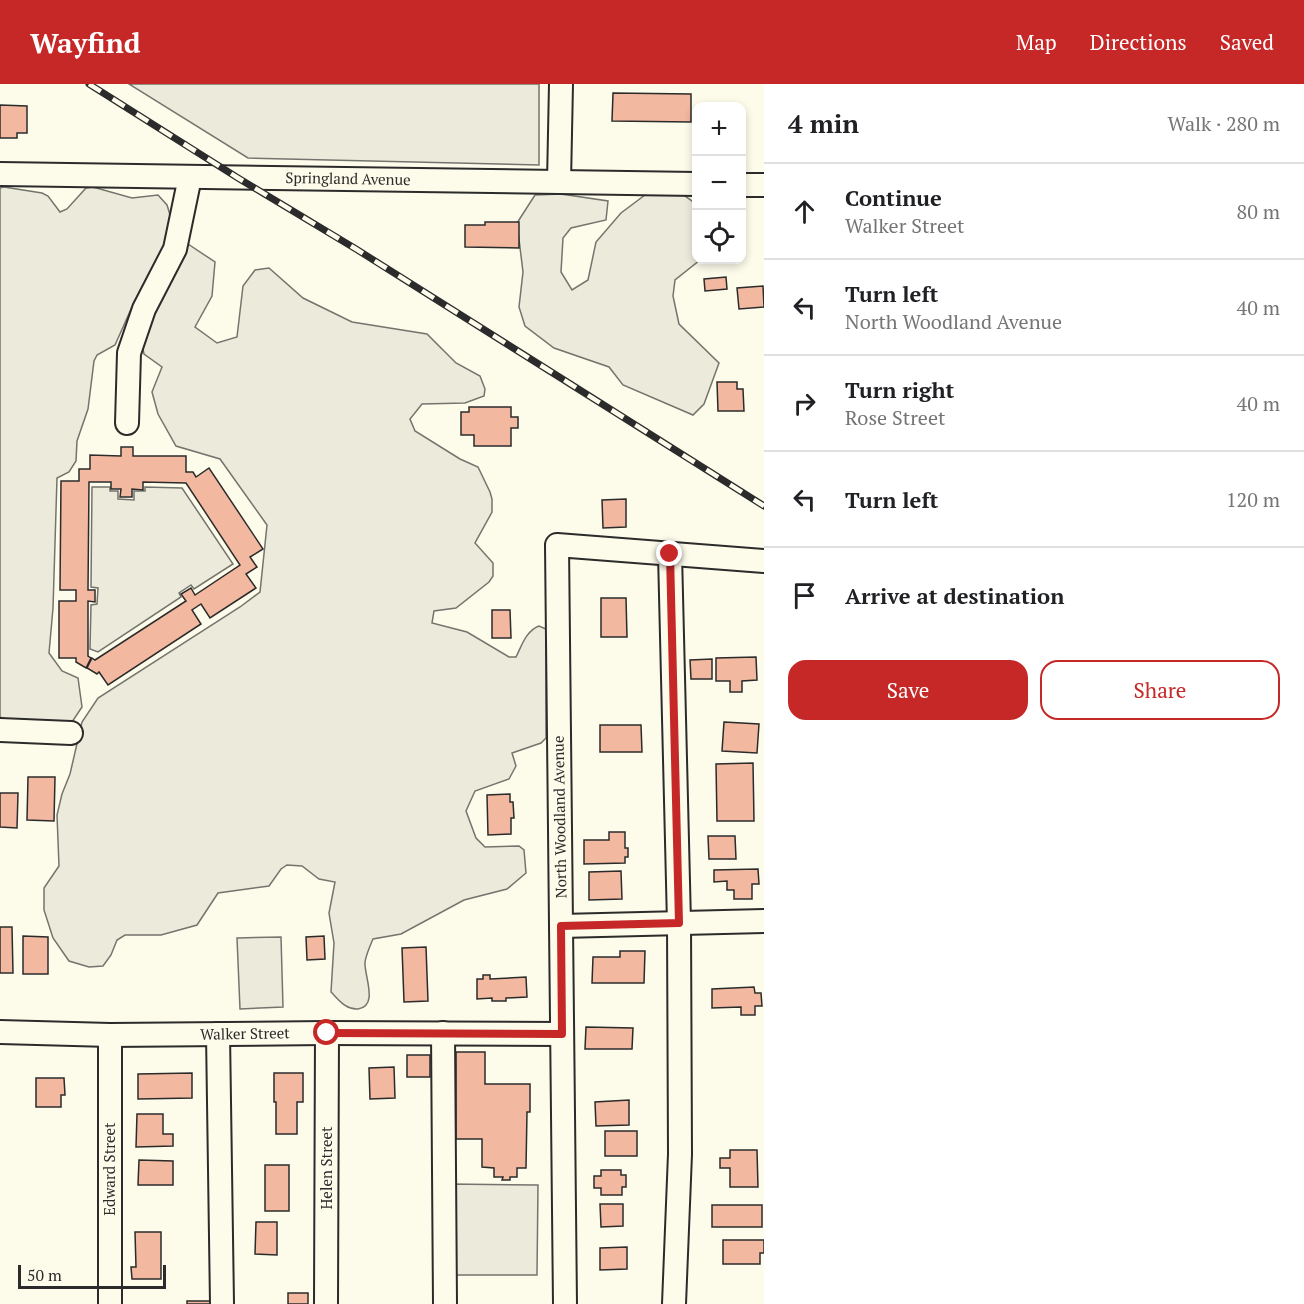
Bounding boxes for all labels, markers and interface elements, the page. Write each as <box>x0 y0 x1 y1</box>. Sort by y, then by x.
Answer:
text: Wayfind <box>30 24 141 61</box>
text: Map <box>1016 28 1057 56</box>
text: Directions <box>1090 28 1187 56</box>
text: Saved <box>1220 28 1274 56</box>
map controls <box>692 102 746 264</box>
button: + <box>692 102 746 156</box>
text: 4 min <box>788 106 859 140</box>
text: Walk · 280 m <box>1168 110 1280 137</box>
button: − <box>692 156 746 210</box>
street label: Springland Avenue <box>285 167 411 189</box>
text: Continue <box>845 183 942 212</box>
icon: ahead <box>788 195 821 228</box>
text: 80 m <box>1237 198 1280 225</box>
button: locate <box>692 210 746 264</box>
text: Walker Street <box>845 212 965 239</box>
text: Turn left <box>845 279 938 308</box>
icon: left <box>788 291 821 324</box>
text: 40 m <box>1237 294 1280 321</box>
text: North Woodland Avenue <box>845 308 1062 335</box>
text: Turn right <box>845 375 954 404</box>
icon: right <box>788 387 821 420</box>
text: 40 m <box>1237 390 1280 417</box>
text: Rose Street <box>845 404 945 431</box>
icon: left <box>788 483 821 516</box>
text: Turn left <box>845 485 938 514</box>
text: 120 m <box>1226 486 1280 513</box>
route end <box>656 540 682 566</box>
icon: arrive <box>788 579 821 612</box>
text: Arrive at destination <box>845 581 1064 610</box>
button: Save <box>788 660 1028 720</box>
button: Share <box>1040 660 1280 720</box>
street label: North Woodland Avenue <box>548 735 570 899</box>
route start <box>313 1019 339 1045</box>
street label: Walker Street <box>200 1022 290 1044</box>
street label: Edward Street <box>99 1122 119 1216</box>
street label: Helen Street <box>316 1126 336 1210</box>
scale bar <box>18 1262 166 1290</box>
text: 50 m <box>27 1264 62 1286</box>

